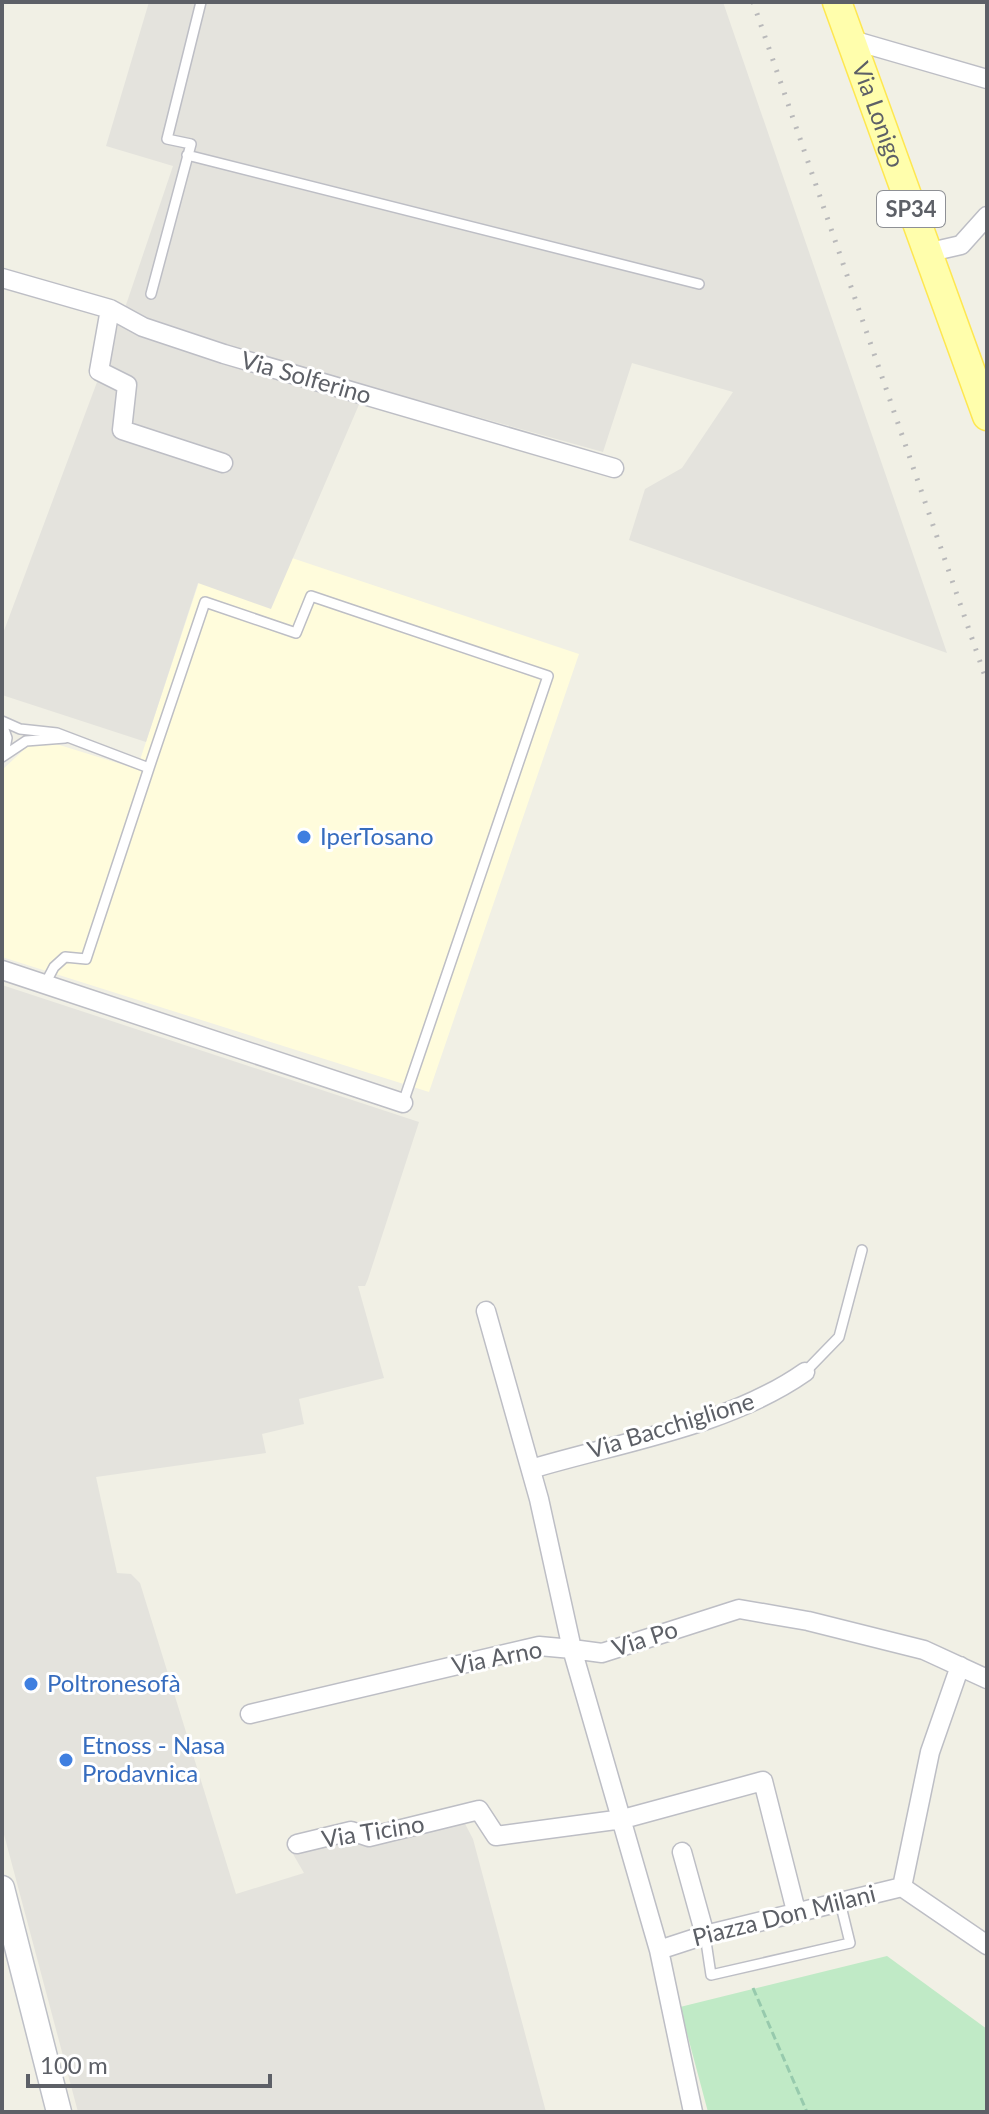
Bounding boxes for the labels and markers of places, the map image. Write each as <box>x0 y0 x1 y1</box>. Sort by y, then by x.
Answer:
place label: IperTosano <box>320 821 434 850</box>
marker: IperTosano <box>295 828 313 846</box>
place label: Poltronesofà <box>47 1668 181 1697</box>
marker: Poltronesofà <box>22 1675 40 1693</box>
place label: Etnoss - Nasa Prodavnica <box>82 1730 225 1787</box>
marker: Etnoss - Nasa Prodavnica <box>57 1751 75 1769</box>

